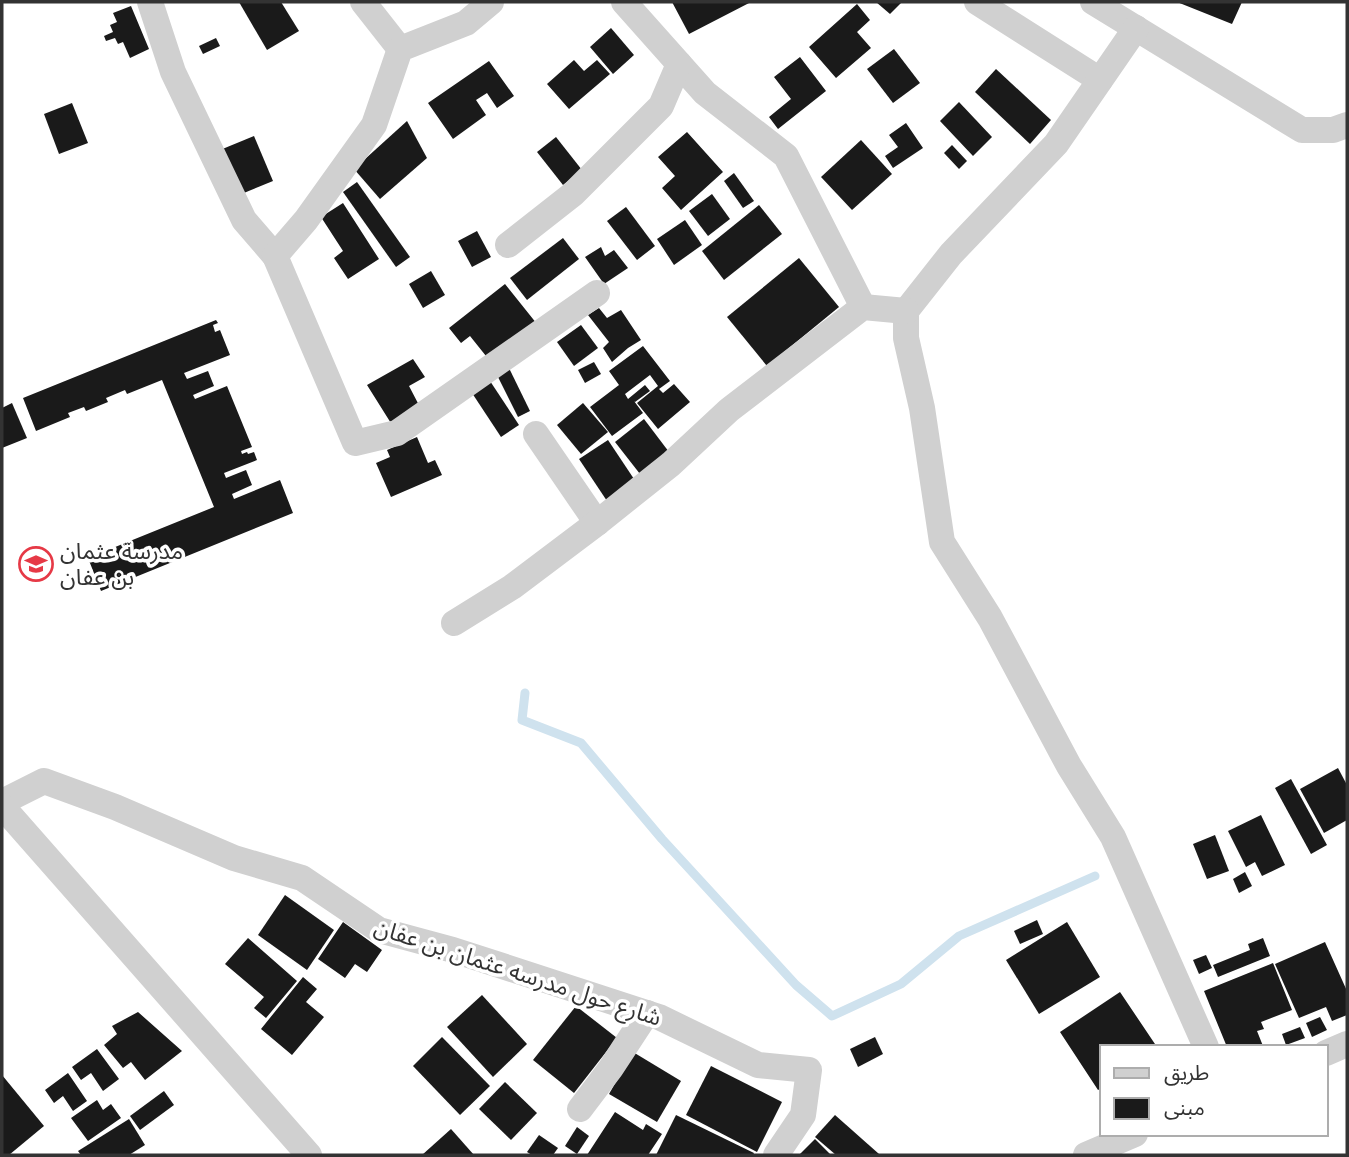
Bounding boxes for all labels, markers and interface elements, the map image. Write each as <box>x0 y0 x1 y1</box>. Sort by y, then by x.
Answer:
place label: مدرسة عثمان بن عفان <box>60 537 183 590</box>
school or university icon: مدرسة عثمان بن عفان <box>17 545 55 583</box>
street label: شارع حول مدرسه عثمان بن عفان <box>370 912 665 1035</box>
legend <box>1100 1045 1328 1136</box>
text: طريق <box>1164 1060 1209 1086</box>
text: مبنى <box>1164 1095 1205 1120</box>

